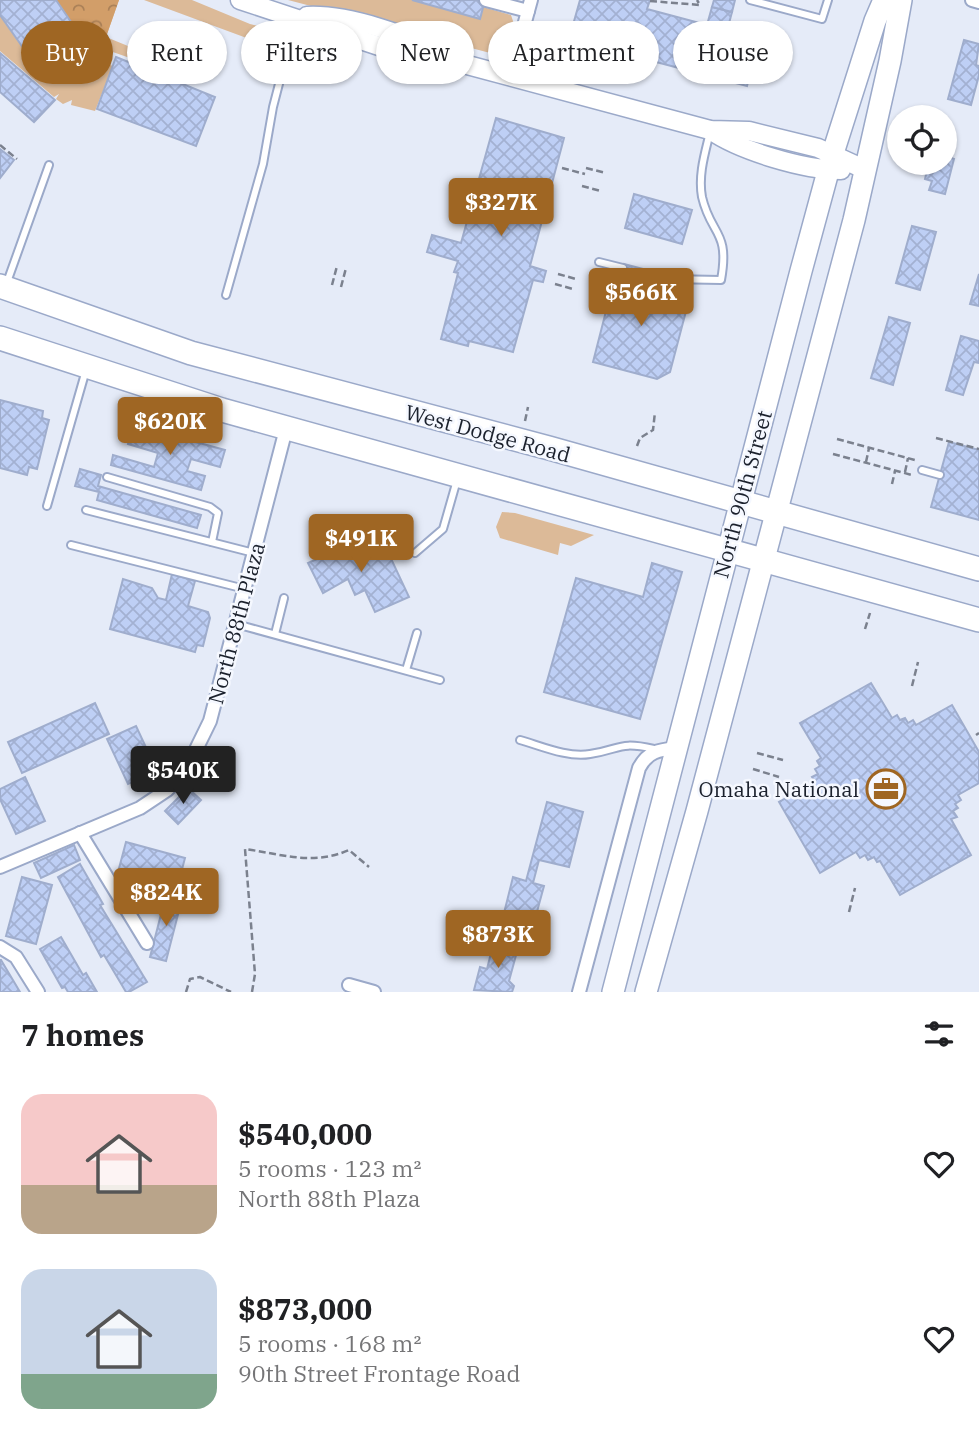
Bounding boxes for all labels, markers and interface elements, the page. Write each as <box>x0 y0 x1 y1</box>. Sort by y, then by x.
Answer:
chip: Buy <box>21 21 113 84</box>
chip: Rent <box>127 21 227 84</box>
chip: Filters <box>241 21 362 84</box>
chip: New <box>376 21 474 84</box>
chip: Apartment <box>488 21 659 84</box>
chip: House <box>673 21 793 84</box>
map controls <box>887 105 957 175</box>
button: locate <box>887 105 957 175</box>
pin: $327K <box>452 178 550 238</box>
text: $327K <box>465 186 537 216</box>
pin: $566K <box>592 268 690 328</box>
text: $566K <box>605 276 677 306</box>
street label: West Dodge Road <box>402 397 574 469</box>
pin: $620K <box>121 398 219 457</box>
text: $620K <box>134 405 206 435</box>
street label: North 90th Street <box>706 407 778 581</box>
pin: $491K <box>312 514 410 574</box>
text: $491K <box>325 522 397 552</box>
street label: North 88th Plaza <box>201 539 271 707</box>
pin: $540K <box>134 746 232 806</box>
text: $540K <box>147 754 219 784</box>
office icon: Omaha National <box>865 768 907 810</box>
place label: Omaha National <box>698 775 859 803</box>
pin: $824K <box>117 869 215 928</box>
text: $824K <box>130 876 202 906</box>
pin: $873K <box>449 911 547 970</box>
text: $873K <box>462 918 534 948</box>
text: 7 homes <box>21 1015 144 1054</box>
icon: filters <box>920 1015 958 1053</box>
text: $540,000 <box>238 1114 372 1153</box>
icon: home <box>77 1122 161 1206</box>
icon: heart <box>920 1145 958 1183</box>
text: 5 rooms · 123 m² <box>238 1153 421 1183</box>
text: North 88th Plaza <box>238 1183 420 1213</box>
text: $873,000 <box>238 1289 372 1328</box>
icon: home <box>77 1297 161 1381</box>
icon: heart <box>920 1320 958 1358</box>
text: 5 rooms · 168 m² <box>238 1328 421 1358</box>
text: 90th Street Frontage Road <box>238 1358 521 1388</box>

